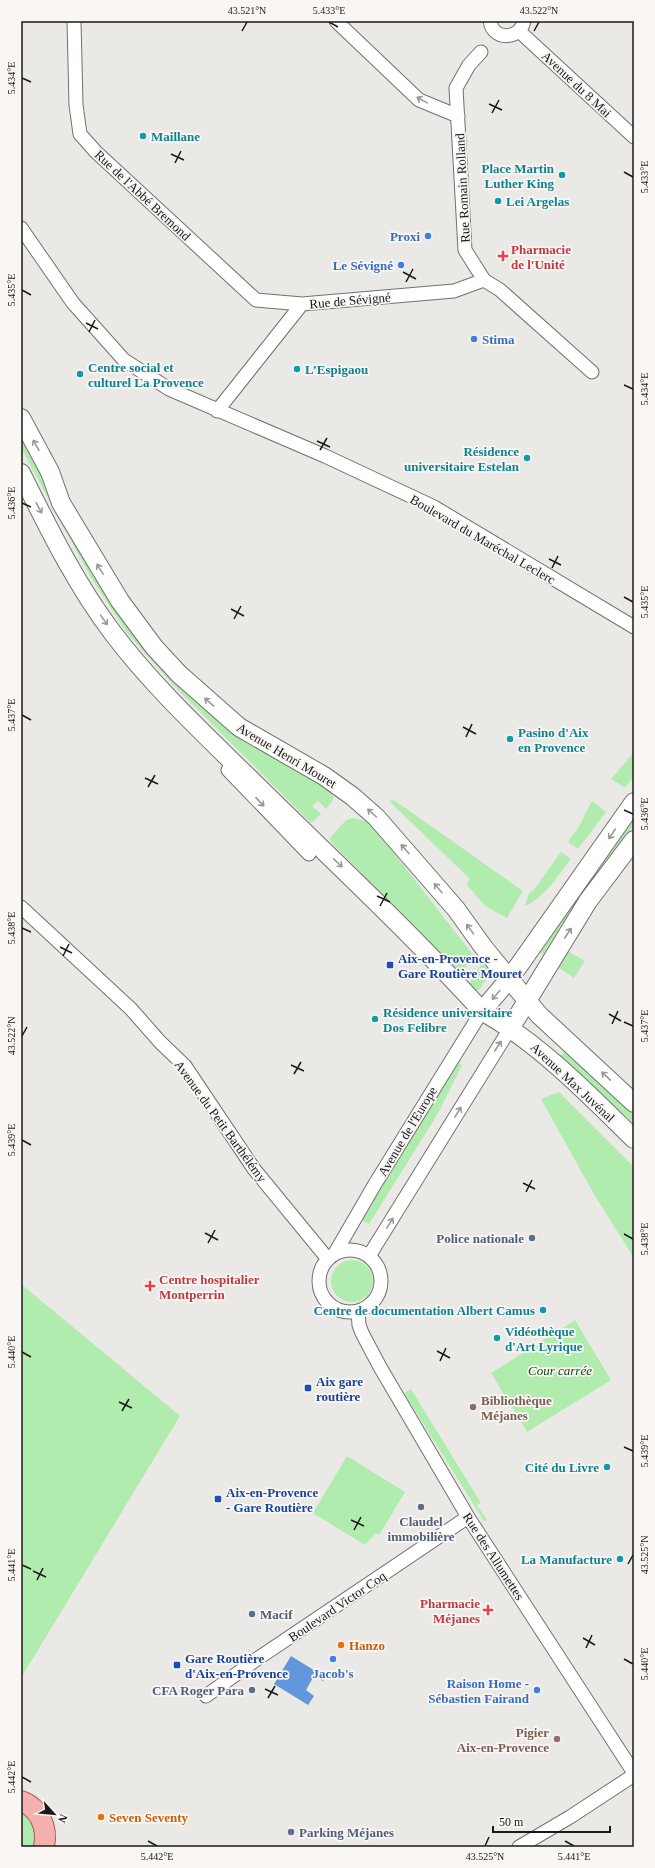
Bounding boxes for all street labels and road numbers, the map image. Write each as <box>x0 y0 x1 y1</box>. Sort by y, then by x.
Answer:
street label: Avenue du 8 Mai <box>539 48 615 121</box>
street label: Rue Romain Rolland <box>452 132 473 243</box>
street label: Rue de l'Abbé Bremond <box>92 147 194 244</box>
street label: Rue de Sévigné <box>309 289 392 312</box>
street label: Boulevard du Maréchal Leclerc <box>408 492 558 587</box>
street label: Avenue Henri Mouret <box>234 720 340 791</box>
street label: Avenue Max Juvénal <box>527 1040 618 1125</box>
street label: Avenue du Petit Barthélémy <box>171 1058 270 1185</box>
street label: Avenue de l'Europe <box>375 1084 440 1179</box>
street label: Rue des Allumettes <box>460 1510 527 1603</box>
street label: Boulevard Victor Coq <box>286 1568 389 1645</box>

